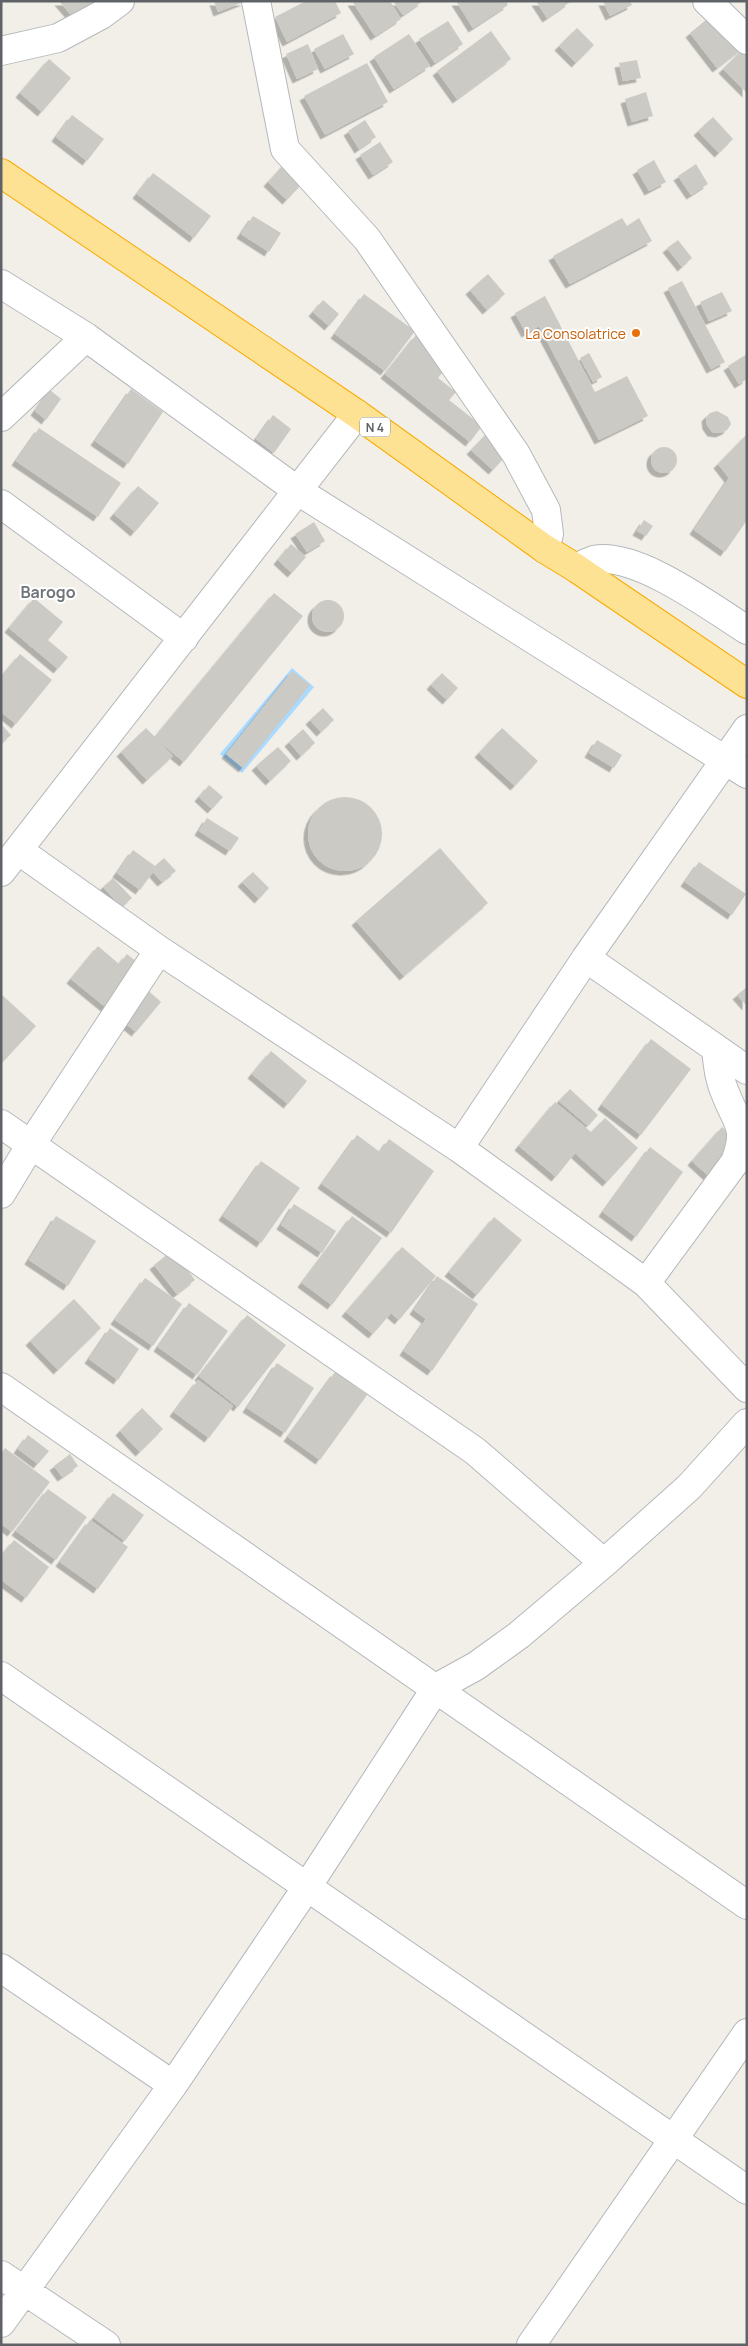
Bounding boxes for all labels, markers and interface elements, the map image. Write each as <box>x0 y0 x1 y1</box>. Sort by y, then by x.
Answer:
place label: La Consolatrice <box>525 324 626 343</box>
marker: La Consolatrice <box>630 327 642 339</box>
road number: N 4 <box>360 418 390 437</box>
district label: Barogo <box>20 581 76 603</box>

